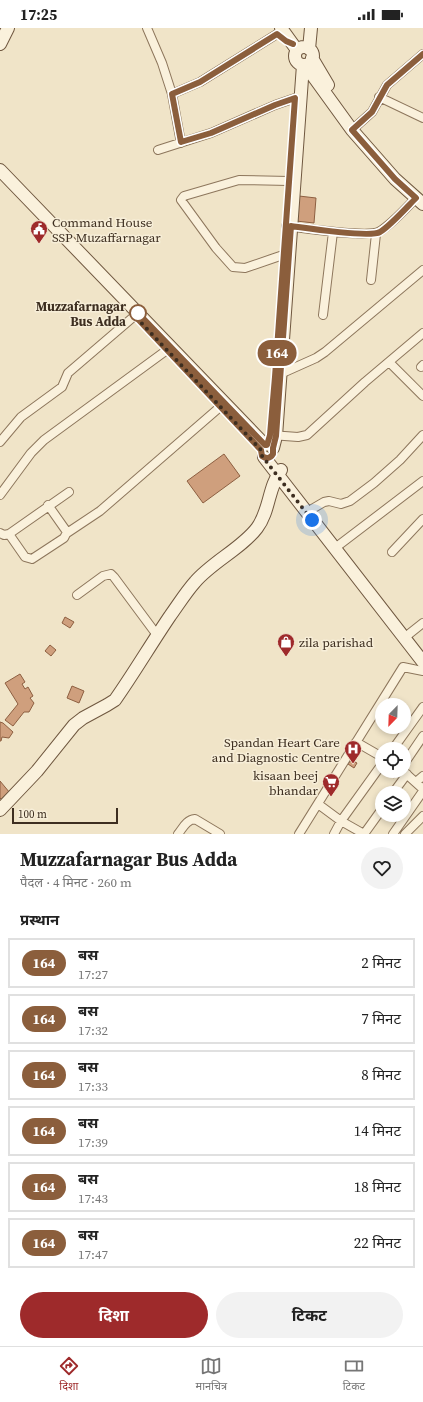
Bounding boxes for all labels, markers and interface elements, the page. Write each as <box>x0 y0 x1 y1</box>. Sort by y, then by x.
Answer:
text: 17:25 <box>20 4 57 25</box>
place label: Command House SSP Muzaffarnagar <box>52 214 161 246</box>
public building icon: Command House SSP Muzaffarnagar <box>29 219 49 244</box>
place label: Muzzafarnagar Bus Adda <box>36 298 127 330</box>
marker: Muzzafarnagar Bus Adda <box>129 304 147 322</box>
line badge: 164 <box>254 340 300 366</box>
text: 164 <box>266 343 288 363</box>
your location <box>302 510 322 530</box>
shop icon: zila parishad <box>276 632 296 657</box>
place label: zila parishad <box>299 634 374 651</box>
north arrow <box>375 698 411 734</box>
map controls <box>375 698 411 822</box>
place label: Spandan Heart Care and Diagnostic Centre <box>212 734 340 766</box>
hospital icon: Spandan Heart Care and Diagnostic Centre <box>343 739 363 764</box>
button: locate <box>375 742 411 778</box>
place label: kisaan beej bhandar <box>253 767 319 799</box>
supermarket icon: kisaan beej bhandar <box>321 772 341 797</box>
button: layers <box>375 786 411 822</box>
scale bar <box>12 806 118 825</box>
text: 100 m <box>18 807 47 822</box>
text: Muzzafarnagar Bus Adda <box>20 846 237 872</box>
button: heart <box>361 847 403 889</box>
text: पैदल · 4 मिनट · 260 m <box>20 874 132 891</box>
text: प्रस्थान <box>20 909 59 930</box>
text: बस <box>78 944 98 965</box>
text: 2 मिनट <box>361 952 401 973</box>
text: 164 <box>33 953 55 973</box>
text: 17:27 <box>78 966 108 983</box>
text: बस <box>78 1000 98 1021</box>
text: 7 मिनट <box>361 1008 401 1029</box>
text: 164 <box>33 1009 55 1029</box>
text: 17:32 <box>78 1022 108 1039</box>
text: बस <box>78 1056 98 1077</box>
text: 8 मिनट <box>361 1064 401 1085</box>
text: 164 <box>33 1065 55 1085</box>
text: 17:33 <box>78 1078 108 1095</box>
text: बस <box>78 1112 98 1133</box>
text: 14 मिनट <box>354 1120 401 1141</box>
text: 164 <box>33 1121 55 1141</box>
text: 17:39 <box>78 1134 108 1151</box>
text: बस <box>78 1168 98 1189</box>
text: 18 मिनट <box>354 1176 401 1197</box>
text: 164 <box>33 1177 55 1197</box>
text: 17:43 <box>78 1190 108 1207</box>
text: बस <box>78 1224 98 1245</box>
text: 22 मिनट <box>354 1232 401 1253</box>
text: 164 <box>33 1233 55 1253</box>
text: 17:47 <box>78 1246 108 1263</box>
button: दिशा <box>20 1292 208 1338</box>
button: टिकट <box>216 1292 403 1338</box>
tab: दिशा <box>58 1355 80 1394</box>
tab: मानचित्र <box>196 1355 227 1394</box>
tab: टिकट <box>343 1355 365 1394</box>

